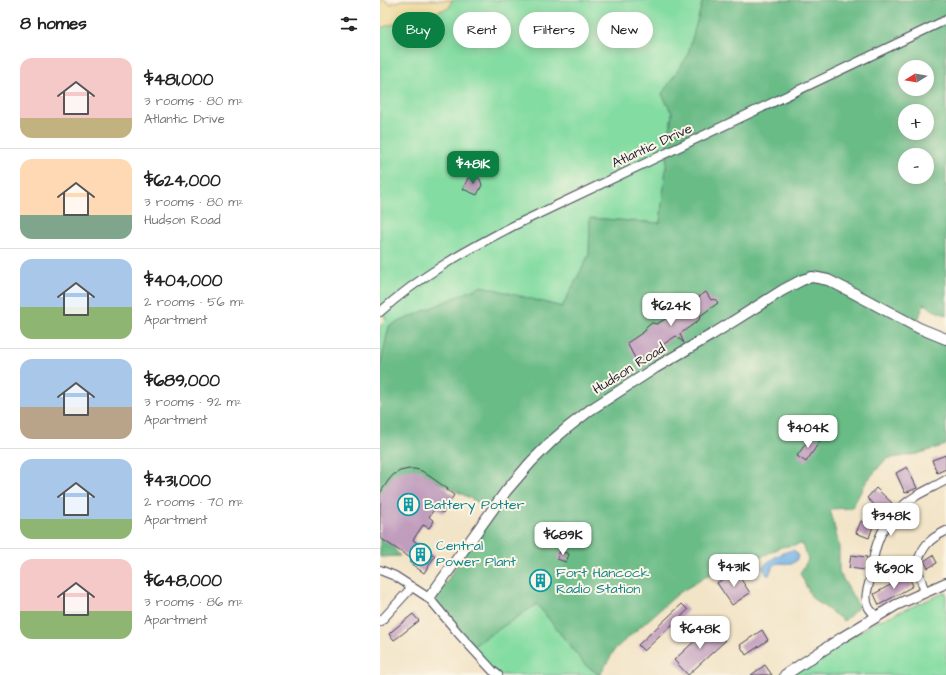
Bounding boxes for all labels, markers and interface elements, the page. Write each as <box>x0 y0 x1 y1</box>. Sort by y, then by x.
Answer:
text: 8 homes <box>20 12 87 36</box>
chip: Buy <box>392 12 445 48</box>
chip: Rent <box>453 12 511 48</box>
chip: Filters <box>519 12 589 48</box>
chip: New <box>597 12 653 48</box>
icon: filters <box>338 13 360 35</box>
north arrow <box>898 60 934 96</box>
map controls <box>898 60 934 184</box>
text: $481,000 <box>144 68 213 92</box>
icon: home <box>52 74 100 122</box>
text: 3 rooms · 80 m² <box>144 92 243 110</box>
button: + <box>898 104 934 140</box>
text: Atlantic Drive <box>144 110 225 128</box>
street label: Atlantic Drive <box>608 118 696 173</box>
button: − <box>898 148 934 184</box>
pin: $481K <box>445 151 501 185</box>
text: $481K <box>456 155 490 173</box>
text: $624,000 <box>144 169 221 193</box>
icon: home <box>52 175 100 223</box>
text: 3 rooms · 80 m² <box>144 193 243 211</box>
text: Hudson Road <box>144 211 221 229</box>
text: $404,000 <box>144 269 223 293</box>
icon: home <box>52 275 100 323</box>
text: 2 rooms · 56 m² <box>144 293 245 311</box>
pin: $624K <box>643 293 699 327</box>
text: $624K <box>651 297 691 315</box>
text: Apartment <box>144 311 208 329</box>
street label: Hudson Road <box>589 339 669 399</box>
text: $689,000 <box>144 369 220 393</box>
icon: home <box>52 375 100 423</box>
text: 3 rooms · 92 m² <box>144 393 242 411</box>
text: Apartment <box>144 411 208 429</box>
pin: $404K <box>780 415 836 449</box>
text: $404K <box>787 419 829 437</box>
text: $431,000 <box>144 469 211 493</box>
icon: home <box>52 475 100 523</box>
building icon: Battery Potter <box>395 492 421 518</box>
text: 2 rooms · 70 m² <box>144 493 244 511</box>
place label: Battery Potter <box>424 495 525 515</box>
pin: $348K <box>863 503 919 537</box>
text: $348K <box>872 507 911 525</box>
text: Apartment <box>144 511 208 529</box>
pin: $689K <box>535 522 591 556</box>
text: $689K <box>543 526 583 544</box>
place label: Central Power Plant <box>436 536 516 572</box>
building icon: Central Power Plant <box>408 541 434 567</box>
pin: $431K <box>706 554 762 588</box>
pin: $690K <box>866 556 922 590</box>
text: $431K <box>718 558 750 576</box>
text: $690K <box>875 560 913 578</box>
place label: Fort Hancock Radio Station <box>556 563 650 599</box>
building icon: Fort Hancock Radio Station <box>527 568 553 594</box>
text: $648,000 <box>144 569 222 593</box>
icon: home <box>52 575 100 623</box>
text: 3 rooms · 86 m² <box>144 593 243 611</box>
text: Apartment <box>144 611 208 629</box>
pin: $648K <box>672 616 728 650</box>
text: $648K <box>680 620 720 638</box>

